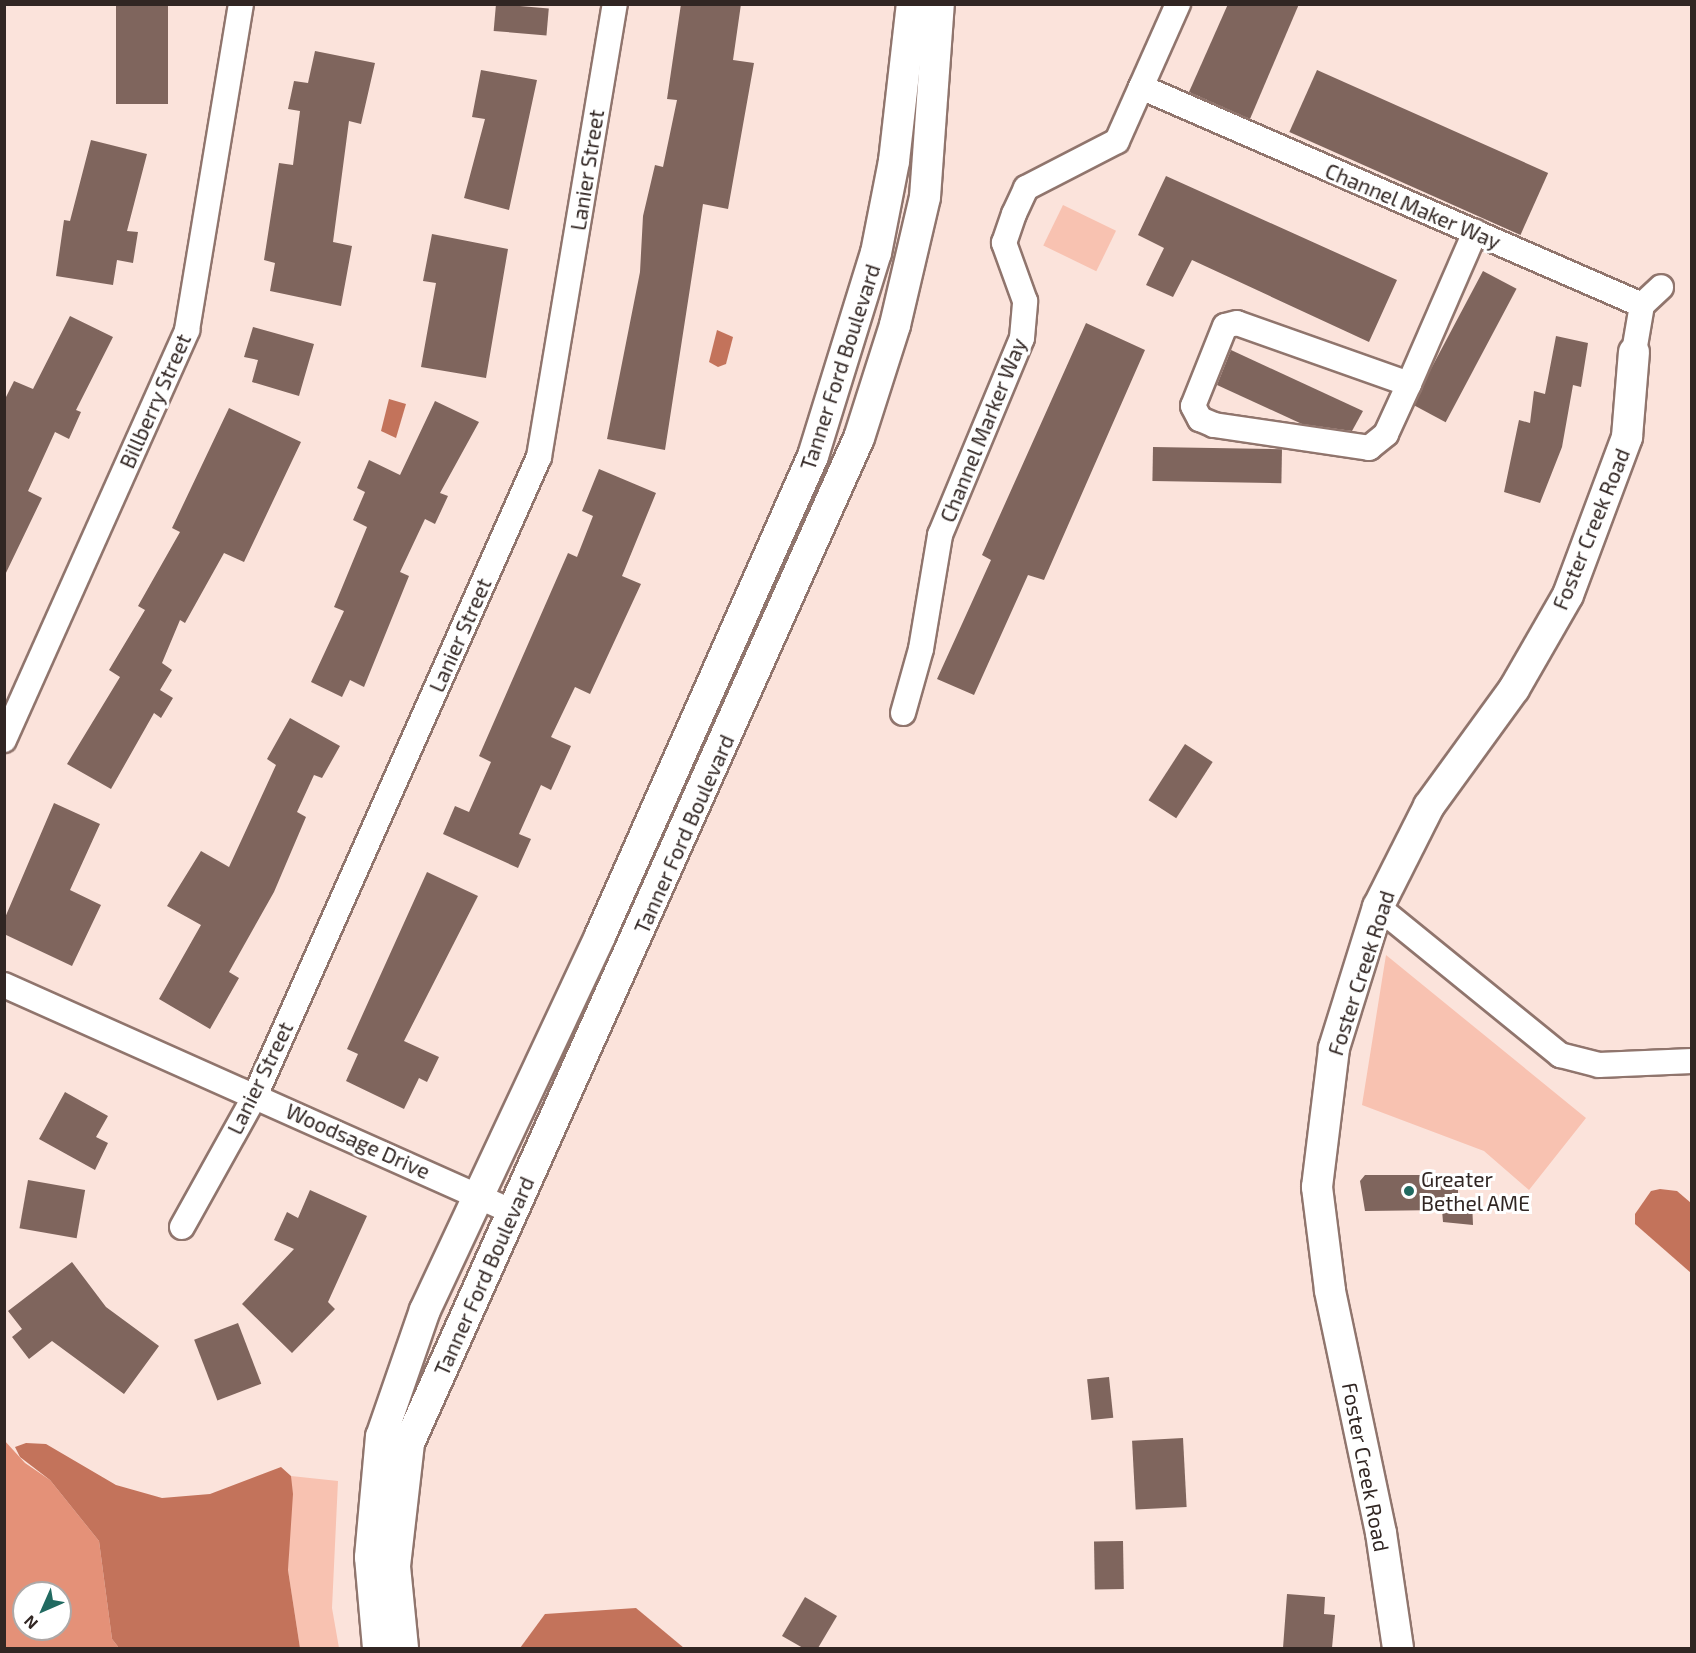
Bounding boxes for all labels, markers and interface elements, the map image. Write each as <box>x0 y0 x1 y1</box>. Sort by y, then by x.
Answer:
street label: Lanier Street <box>565 108 609 232</box>
street label: Channel Maker Way <box>1321 157 1505 255</box>
street label: Tanner Ford Boulevard <box>795 261 885 473</box>
street label: Billberry Street <box>114 330 196 472</box>
street label: Channel Marker Way <box>934 334 1032 526</box>
street label: Foster Creek Road <box>1547 444 1635 614</box>
street label: Lanier Street <box>424 574 496 696</box>
street label: Tanner Ford Boulevard <box>629 730 739 938</box>
street label: Foster Creek Road <box>1322 887 1400 1059</box>
street label: Lanier Street <box>222 1017 298 1139</box>
street label: Woodsage Drive <box>282 1098 434 1184</box>
place label: Greater Bethel AME <box>1421 1166 1531 1216</box>
street label: Tanner Ford Boulevard <box>429 1172 539 1380</box>
marker: Greater Bethel AME <box>1402 1184 1416 1198</box>
street label: Foster Creek Road <box>1337 1380 1395 1554</box>
north arrow <box>12 1581 72 1641</box>
text: N <box>20 1612 41 1633</box>

